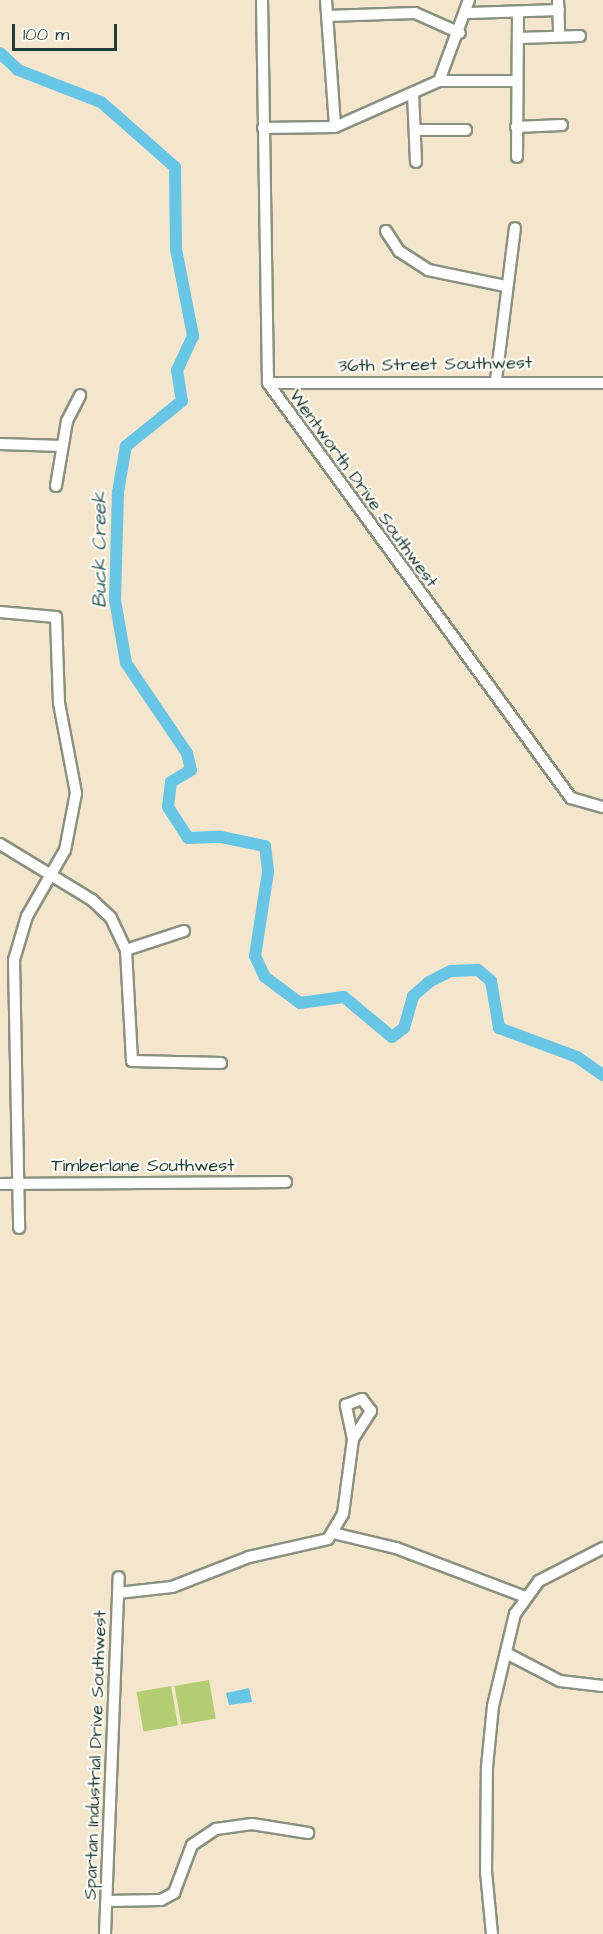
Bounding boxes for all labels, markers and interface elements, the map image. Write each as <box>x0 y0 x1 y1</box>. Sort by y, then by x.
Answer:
scale bar <box>15 12 120 50</box>
text: 100 m <box>23 22 69 47</box>
street label: 36th Street Southwest <box>338 353 532 377</box>
street label: Wentworth Drive Southwest <box>284 386 442 592</box>
water label: Buck Creek <box>88 492 112 608</box>
street label: Timberlane Southwest <box>51 1155 235 1177</box>
street label: Spartan Industrial Drive Southwest <box>80 1610 112 1900</box>

